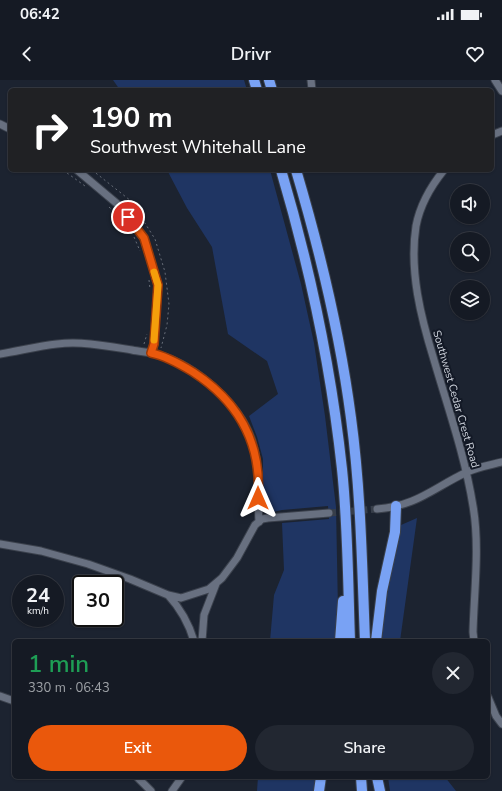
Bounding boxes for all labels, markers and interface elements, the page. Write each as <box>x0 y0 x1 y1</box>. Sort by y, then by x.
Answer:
text: 06:42 <box>20 4 60 24</box>
text: Drivr <box>231 42 271 66</box>
icon: back <box>16 43 38 65</box>
icon: heart <box>464 43 486 65</box>
text: 190 m <box>90 99 173 137</box>
icon: right <box>24 104 76 156</box>
text: Southwest Whitehall Lane <box>90 135 306 159</box>
map controls <box>450 184 490 320</box>
button: sound <box>450 184 490 224</box>
pin <box>111 200 145 234</box>
icon: arrive <box>117 206 139 228</box>
button: search <box>450 232 490 272</box>
button: layers <box>450 280 490 320</box>
street label: Southwest Cedar Crest Road <box>429 328 483 470</box>
position arrow <box>237 477 279 519</box>
speed limit sign: 30 <box>72 575 124 627</box>
text: 24 <box>26 582 50 609</box>
text: km/h <box>27 604 49 618</box>
text: 1 min <box>28 648 89 680</box>
button: close <box>432 652 474 694</box>
text: 330 m · 06:43 <box>28 679 110 697</box>
button: Exit <box>28 725 247 771</box>
button: Share <box>255 725 474 771</box>

